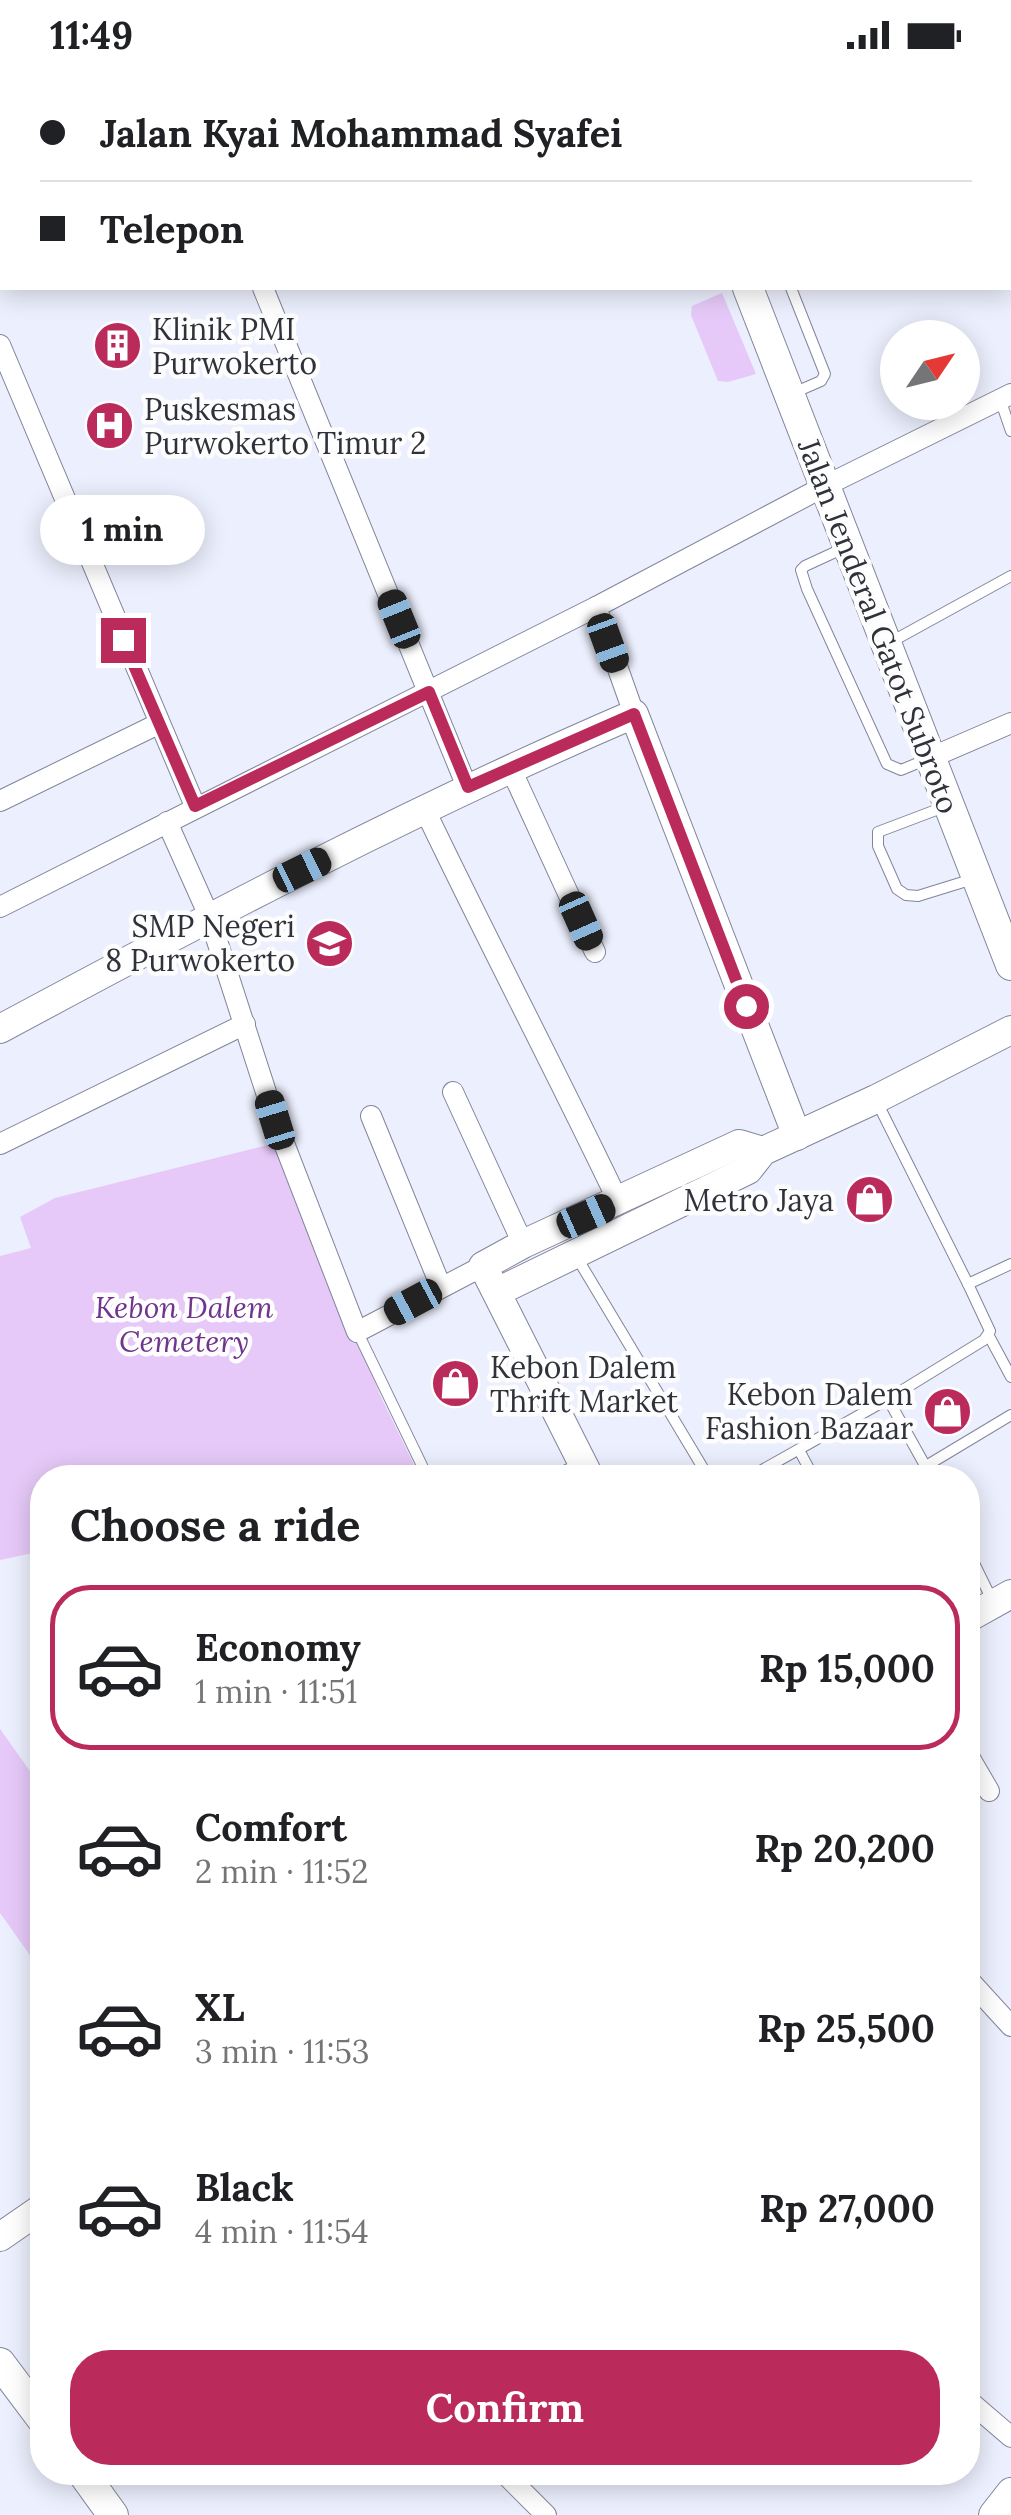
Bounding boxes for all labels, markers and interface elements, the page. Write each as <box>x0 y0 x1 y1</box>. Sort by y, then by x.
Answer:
text: 11:49 <box>50 11 133 59</box>
text: Jalan Kyai Mohammad Syafei <box>100 109 623 157</box>
text: Telepon <box>100 205 244 253</box>
place label: Klinik PMI Purwokerto <box>152 310 317 382</box>
building icon: Klinik PMI Purwokerto <box>91 320 143 372</box>
north arrow <box>880 320 980 420</box>
map controls <box>880 320 980 420</box>
place label: Puskesmas Purwokerto Timur 2 <box>144 390 426 462</box>
hospital icon: Puskesmas Purwokerto Timur 2 <box>83 400 135 452</box>
street label: Jalan Jenderal Gatot Subroto <box>790 432 968 819</box>
callout: 1 min <box>41 495 206 565</box>
text: 1 min <box>82 509 163 550</box>
car <box>374 586 424 652</box>
car <box>584 610 632 676</box>
route end <box>101 618 146 663</box>
car <box>268 843 336 897</box>
car <box>555 887 607 955</box>
place label: SMP Negeri 8 Purwokerto <box>105 907 295 979</box>
school or university icon: SMP Negeri 8 Purwokerto <box>304 917 356 969</box>
route start <box>724 984 769 1029</box>
car <box>252 1087 298 1153</box>
shop icon: Metro Jaya <box>843 1174 895 1226</box>
place label: Metro Jaya <box>684 1181 834 1220</box>
car <box>552 1190 620 1242</box>
car <box>379 1275 447 1329</box>
park label: Kebon Dalem Cemetery <box>95 1288 273 1360</box>
place label: Kebon Dalem Thrift Market <box>490 1348 678 1420</box>
shop icon: Kebon Dalem Thrift Market <box>429 1358 481 1410</box>
place label: Kebon Dalem Fashion Bazaar <box>705 1375 913 1447</box>
shop icon: Kebon Dalem Fashion Bazaar <box>922 1385 974 1437</box>
text: Choose a ride <box>70 1496 360 1553</box>
icon: car <box>75 1623 165 1713</box>
text: Economy <box>195 1623 361 1671</box>
text: Rp 15,000 <box>759 1644 935 1692</box>
text: 1 min · 11:51 <box>195 1671 357 1712</box>
icon: car <box>75 1803 165 1893</box>
text: Comfort <box>195 1803 347 1851</box>
text: Rp 20,200 <box>754 1824 935 1872</box>
text: 2 min · 11:52 <box>195 1851 368 1892</box>
icon: car <box>75 1983 165 2073</box>
text: XL <box>195 1983 245 2031</box>
text: Rp 25,500 <box>757 2004 935 2052</box>
text: 3 min · 11:53 <box>195 2031 370 2072</box>
icon: car <box>75 2163 165 2253</box>
text: Black <box>195 2163 294 2211</box>
text: Rp 27,000 <box>759 2184 935 2232</box>
text: 4 min · 11:54 <box>195 2211 369 2252</box>
button: Confirm <box>70 2350 940 2465</box>

